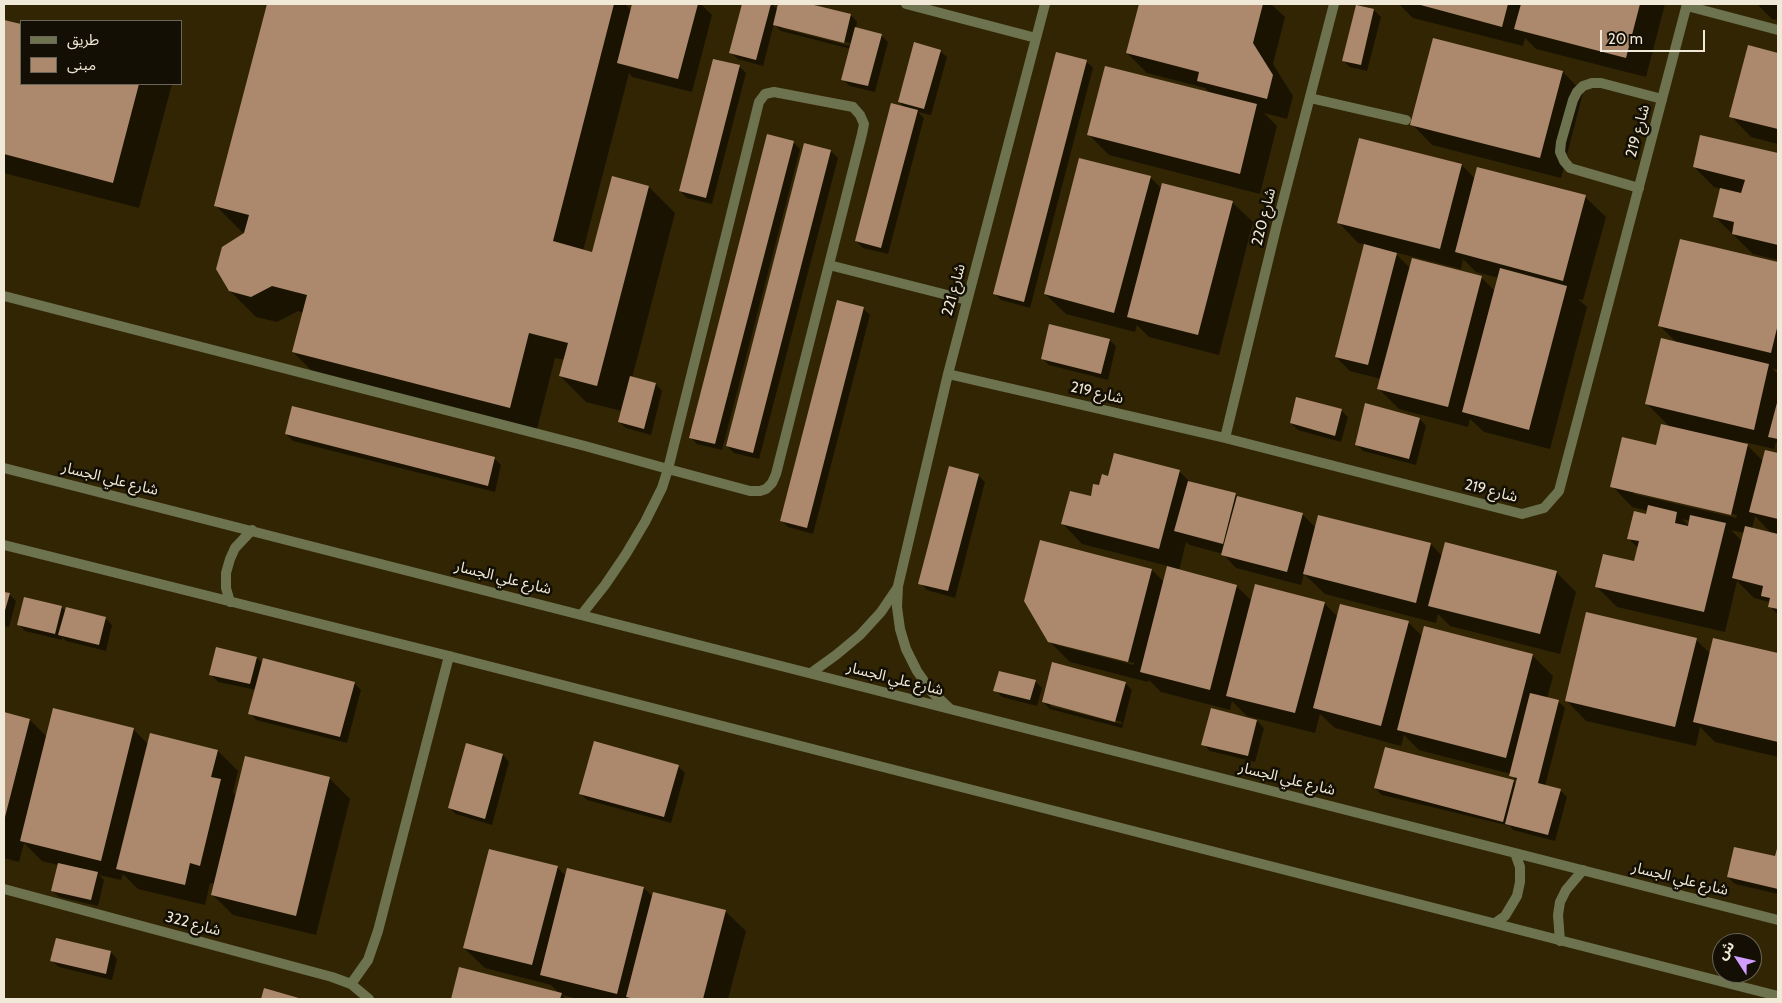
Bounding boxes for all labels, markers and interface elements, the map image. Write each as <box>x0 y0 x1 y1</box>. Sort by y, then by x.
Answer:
legend <box>20 20 182 85</box>
scale bar <box>1602 20 1707 52</box>
text: 20 m <box>1608 30 1643 48</box>
text: طريق <box>67 31 99 49</box>
text: مبنى <box>67 56 96 74</box>
street label: شارع 219 <box>1622 103 1654 159</box>
street label: شارع 220 <box>1248 186 1280 248</box>
street label: شارع 221 <box>938 262 970 318</box>
street label: شارع 219 <box>1069 378 1125 408</box>
street label: شارع علي الجسار <box>60 458 160 500</box>
street label: شارع 219 <box>1463 476 1519 506</box>
street label: شارع علي الجسار <box>453 557 553 599</box>
street label: شارع علي الجسار <box>845 658 945 700</box>
street label: شارع علي الجسار <box>1237 758 1337 800</box>
street label: شارع علي الجسار <box>1630 858 1730 900</box>
street label: شارع 322 <box>163 908 223 940</box>
north arrow <box>1712 933 1762 983</box>
text: ش <box>1713 937 1738 963</box>

